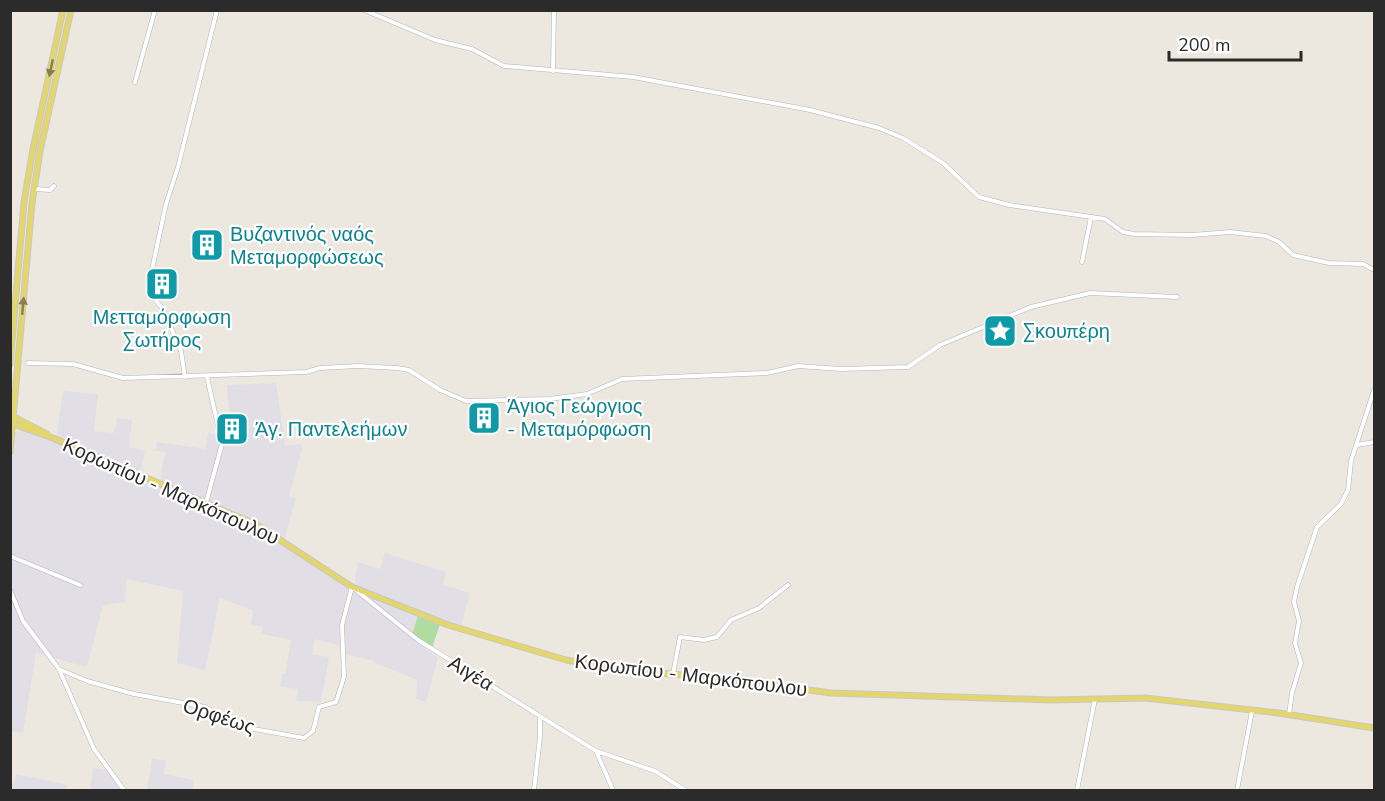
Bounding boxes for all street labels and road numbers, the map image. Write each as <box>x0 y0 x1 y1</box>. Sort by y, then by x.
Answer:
street label: Κορωπίου - Μαρκόπουλου <box>58 431 283 551</box>
street label: Κορωπίου - Μαρκόπουλου <box>573 648 809 703</box>
street label: Αιγέα <box>443 649 498 697</box>
street label: Ορφέως <box>179 692 259 741</box>

